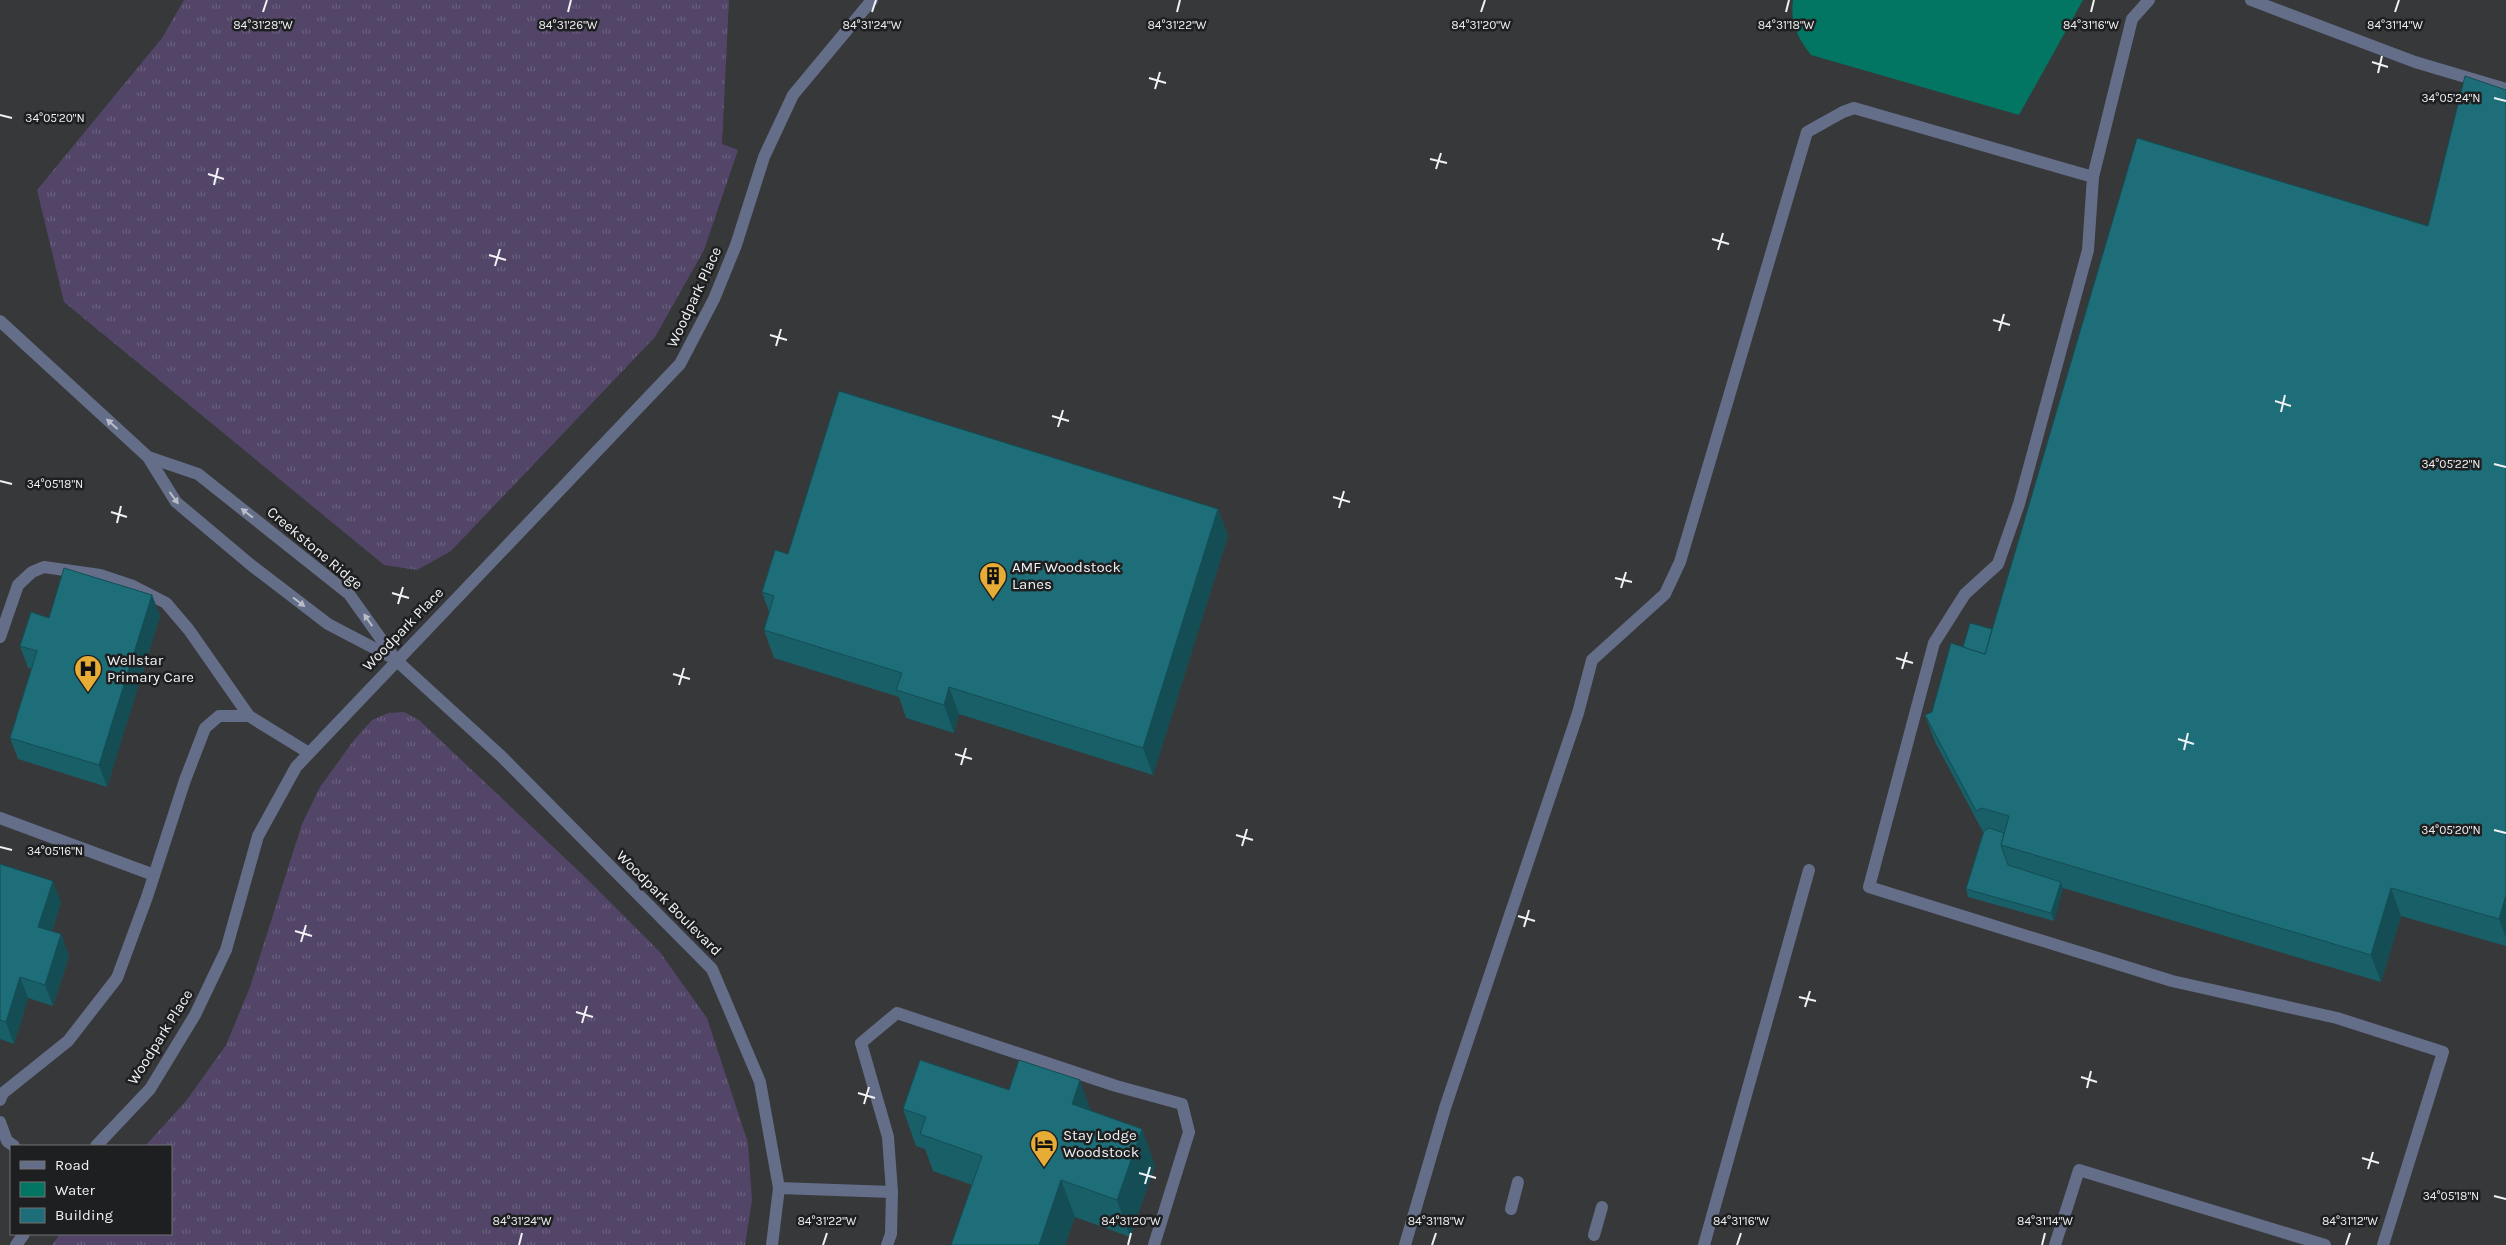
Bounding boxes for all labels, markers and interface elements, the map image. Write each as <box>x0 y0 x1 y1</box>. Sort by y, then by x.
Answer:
text: 84°31'28"W <box>233 18 293 32</box>
text: 84°31'26"W <box>538 18 598 32</box>
text: 84°31'24"W <box>843 18 902 32</box>
text: 84°31'22"W <box>1147 18 1207 32</box>
text: 84°31'20"W <box>1451 18 1511 32</box>
text: 84°31'18"W <box>1758 18 1815 32</box>
text: 84°31'16"W <box>2063 18 2119 32</box>
text: 84°31'14"W <box>2367 18 2423 32</box>
text: 34°05'24"N <box>2422 91 2480 105</box>
text: 34°05'20"N <box>25 111 85 125</box>
street label: Woodpark Place <box>663 244 725 350</box>
one-way arrow <box>107 418 119 430</box>
text: 34°05'22"N <box>2421 457 2481 471</box>
text: 34°05'18"N <box>27 477 83 491</box>
one-way arrow <box>169 491 179 505</box>
street label: Creekstone Ridge <box>264 503 366 593</box>
one-way arrow <box>241 507 254 518</box>
place label: AMF Woodstock Lanes <box>1012 558 1121 593</box>
building icon: AMF Woodstock Lanes <box>978 561 1008 600</box>
street label: Woodpark Place <box>359 584 447 674</box>
one-way arrow <box>292 596 305 607</box>
one-way arrow <box>363 613 373 626</box>
place label: Wellstar Primary Care <box>107 651 194 686</box>
hospital icon: Wellstar Primary Care <box>73 654 103 693</box>
text: 34°05'20"N <box>2421 823 2481 837</box>
text: 34°05'16"N <box>27 844 83 858</box>
street label: Woodpark Boulevard <box>613 847 725 959</box>
street label: Woodpark Place <box>124 986 196 1088</box>
place label: Stay Lodge Woodstock <box>1063 1126 1139 1161</box>
hotel icon: Stay Lodge Woodstock <box>1029 1129 1059 1168</box>
legend <box>10 1145 172 1235</box>
text: Road <box>55 1156 90 1174</box>
text: Water <box>55 1181 96 1199</box>
text: 34°05'18"N <box>2423 1189 2479 1203</box>
text: Building <box>55 1206 113 1224</box>
text: 84°31'24"W <box>493 1214 552 1228</box>
text: 84°31'22"W <box>797 1214 857 1228</box>
text: 84°31'20"W <box>1101 1214 1161 1228</box>
text: 84°31'18"W <box>1408 1214 1465 1228</box>
text: 84°31'16"W <box>1713 1214 1769 1228</box>
text: 84°31'14"W <box>2017 1214 2073 1228</box>
text: 84°31'12"W <box>2322 1214 2378 1228</box>

